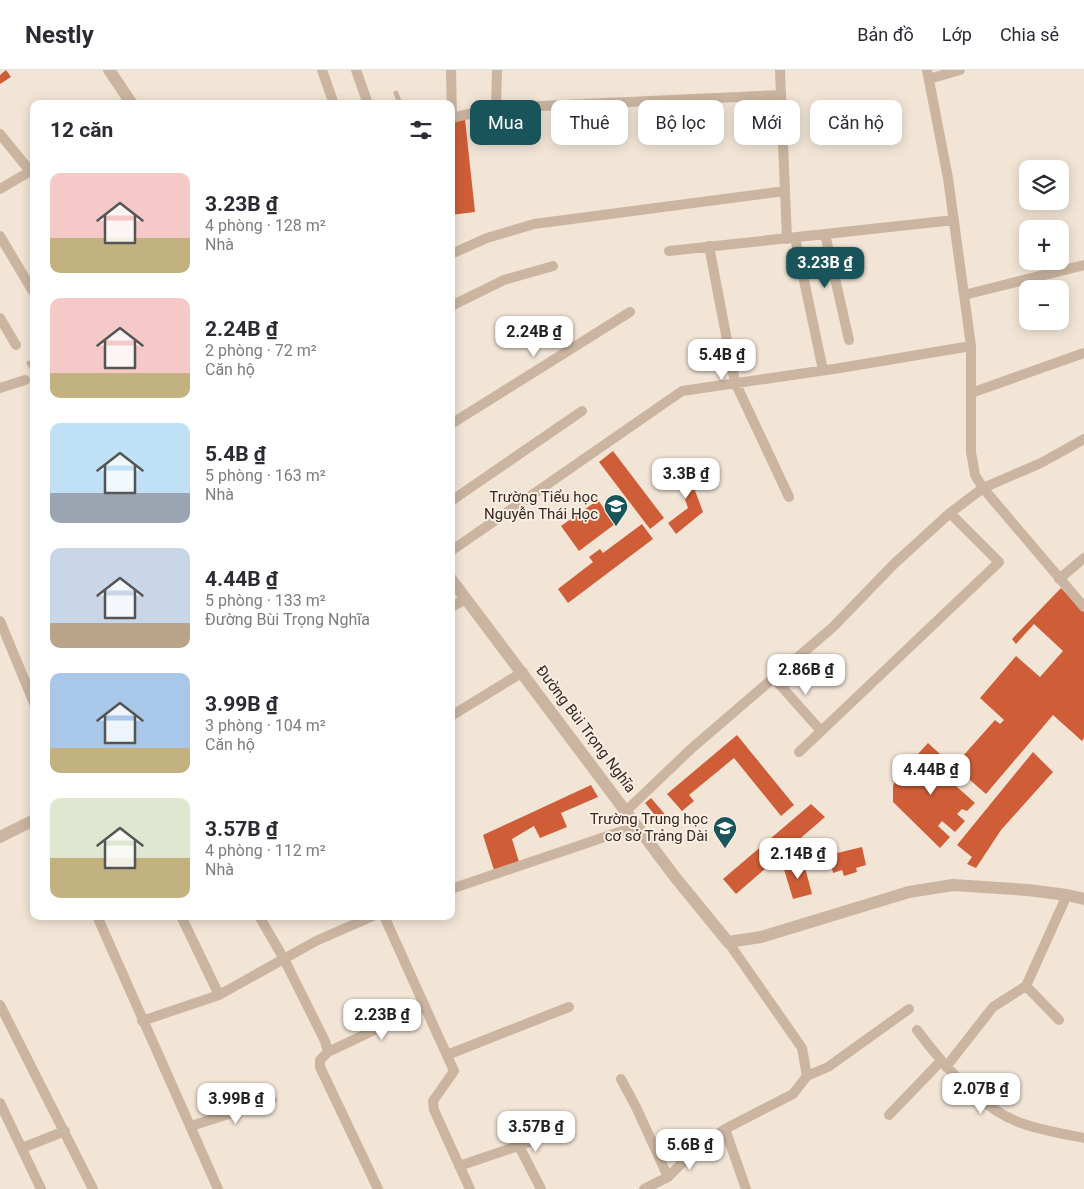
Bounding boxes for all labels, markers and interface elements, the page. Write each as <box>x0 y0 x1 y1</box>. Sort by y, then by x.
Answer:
text: Nestly <box>25 21 94 49</box>
text: Bản đồ <box>857 24 914 45</box>
text: Lớp <box>942 24 972 45</box>
text: Chia sẻ <box>1000 24 1059 45</box>
chip: Mua <box>470 100 541 145</box>
chip: Thuê <box>551 100 628 145</box>
chip: Bộ lọc <box>638 100 724 145</box>
chip: Mới <box>734 100 800 145</box>
chip: Căn hộ <box>810 100 902 145</box>
icon: filters <box>407 116 435 144</box>
text: 12 căn <box>50 118 113 142</box>
map controls <box>1019 160 1069 330</box>
button: layers <box>1019 160 1069 210</box>
text: 3.23B ₫ <box>205 192 278 216</box>
icon: home <box>90 193 150 253</box>
text: 4 phòng · 128 m² <box>205 216 326 235</box>
button: + <box>1019 220 1069 270</box>
text: Nhà <box>205 235 234 254</box>
pin: 3.23B ₫ <box>779 246 871 289</box>
text: 3.23B ₫ <box>797 253 853 272</box>
button: − <box>1019 280 1069 330</box>
pin: 2.24B ₫ <box>488 316 580 358</box>
text: 2.24B ₫ <box>205 317 278 341</box>
icon: home <box>90 318 150 378</box>
text: 2.24B ₫ <box>506 322 562 341</box>
pin: 5.4B ₫ <box>681 338 763 381</box>
text: 2 phòng · 72 m² <box>205 341 317 360</box>
text: 5.4B ₫ <box>699 345 745 364</box>
text: Căn hộ <box>205 360 255 379</box>
text: 5.4B ₫ <box>205 442 266 466</box>
icon: home <box>90 443 150 503</box>
pin: 3.3B ₫ <box>645 458 727 500</box>
text: 3.3B ₫ <box>663 464 709 483</box>
text: 5 phòng · 163 m² <box>205 466 326 485</box>
text: Nhà <box>205 485 234 504</box>
place label: Trường Tiểu học Nguyễn Thái Học <box>484 488 598 523</box>
school or university icon: Trường Tiểu học Nguyễn Thái Học <box>603 493 629 527</box>
text: 4.44B ₫ <box>205 567 278 591</box>
icon: home <box>90 568 150 628</box>
text: 5 phòng · 133 m² <box>205 591 326 610</box>
text: Đường Bùi Trọng Nghĩa <box>205 610 370 629</box>
pin: 2.86B ₫ <box>760 654 852 696</box>
text: 2.86B ₫ <box>778 660 834 679</box>
street label: Đường Bùi Trọng Nghĩa <box>532 662 640 796</box>
text: 3.99B ₫ <box>205 692 278 716</box>
icon: home <box>90 693 150 753</box>
text: 3 phòng · 104 m² <box>205 716 326 735</box>
text: Căn hộ <box>205 735 255 754</box>
pin: 4.44B ₫ <box>885 754 977 796</box>
text: 4.44B ₫ <box>903 760 959 779</box>
place label: Trường Trung học cơ sở Trảng Dài <box>590 810 708 845</box>
school or university icon: Trường Trung học cơ sở Trảng Dài <box>712 815 738 849</box>
text: 3.57B ₫ <box>205 817 278 841</box>
icon: home <box>90 818 150 878</box>
pin: 2.14B ₫ <box>752 838 844 880</box>
text: 4 phòng · 112 m² <box>205 841 326 860</box>
text: 2.14B ₫ <box>770 844 826 863</box>
text: Nhà <box>205 860 234 879</box>
pin: 2.23B ₫ <box>336 998 428 1041</box>
text: 2.23B ₫ <box>354 1005 410 1024</box>
pin: 2.07B ₫ <box>935 1072 1027 1115</box>
text: 2.07B ₫ <box>953 1079 1009 1098</box>
pin: 3.99B ₫ <box>190 1082 282 1125</box>
text: 3.99B ₫ <box>208 1089 264 1108</box>
pin: 3.57B ₫ <box>490 1110 582 1153</box>
text: 3.57B ₫ <box>508 1117 564 1136</box>
pin: 5.6B ₫ <box>649 1128 731 1171</box>
text: 5.6B ₫ <box>667 1135 713 1154</box>

